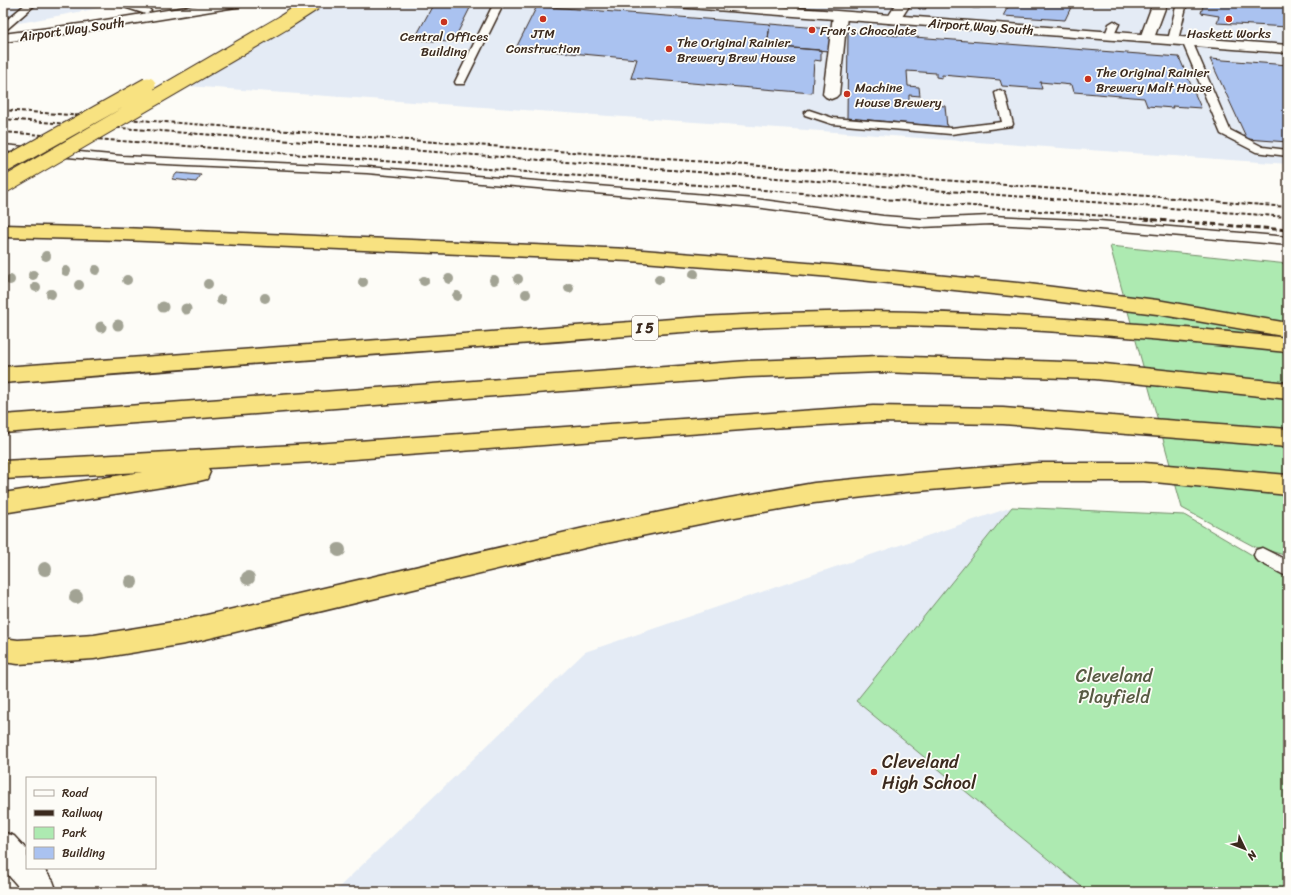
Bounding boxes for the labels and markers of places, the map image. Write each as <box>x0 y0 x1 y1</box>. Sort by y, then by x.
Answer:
marker: JTM Construction <box>538 14 548 24</box>
marker: Haskett Works <box>1224 14 1234 24</box>
marker: Central Offices Building <box>439 17 449 27</box>
place label: Fran's Chocolate <box>820 19 917 42</box>
place label: JTM Construction <box>506 22 580 60</box>
place label: Haskett Works <box>1187 22 1271 45</box>
place label: Central Offices Building <box>400 25 489 63</box>
marker: Fran's Chocolate <box>807 25 817 35</box>
place label: The Original Rainier Brewery Brew House <box>677 31 796 69</box>
marker: The Original Rainier Brewery Brew House <box>664 44 674 54</box>
place label: The Original Rainier Brewery Malt House <box>1096 61 1212 99</box>
marker: The Original Rainier Brewery Malt House <box>1083 74 1093 84</box>
place label: Machine House Brewery <box>855 76 942 114</box>
marker: Machine House Brewery <box>842 89 852 99</box>
place label: Cleveland High School <box>882 746 977 799</box>
marker: Cleveland High School <box>869 767 879 777</box>

